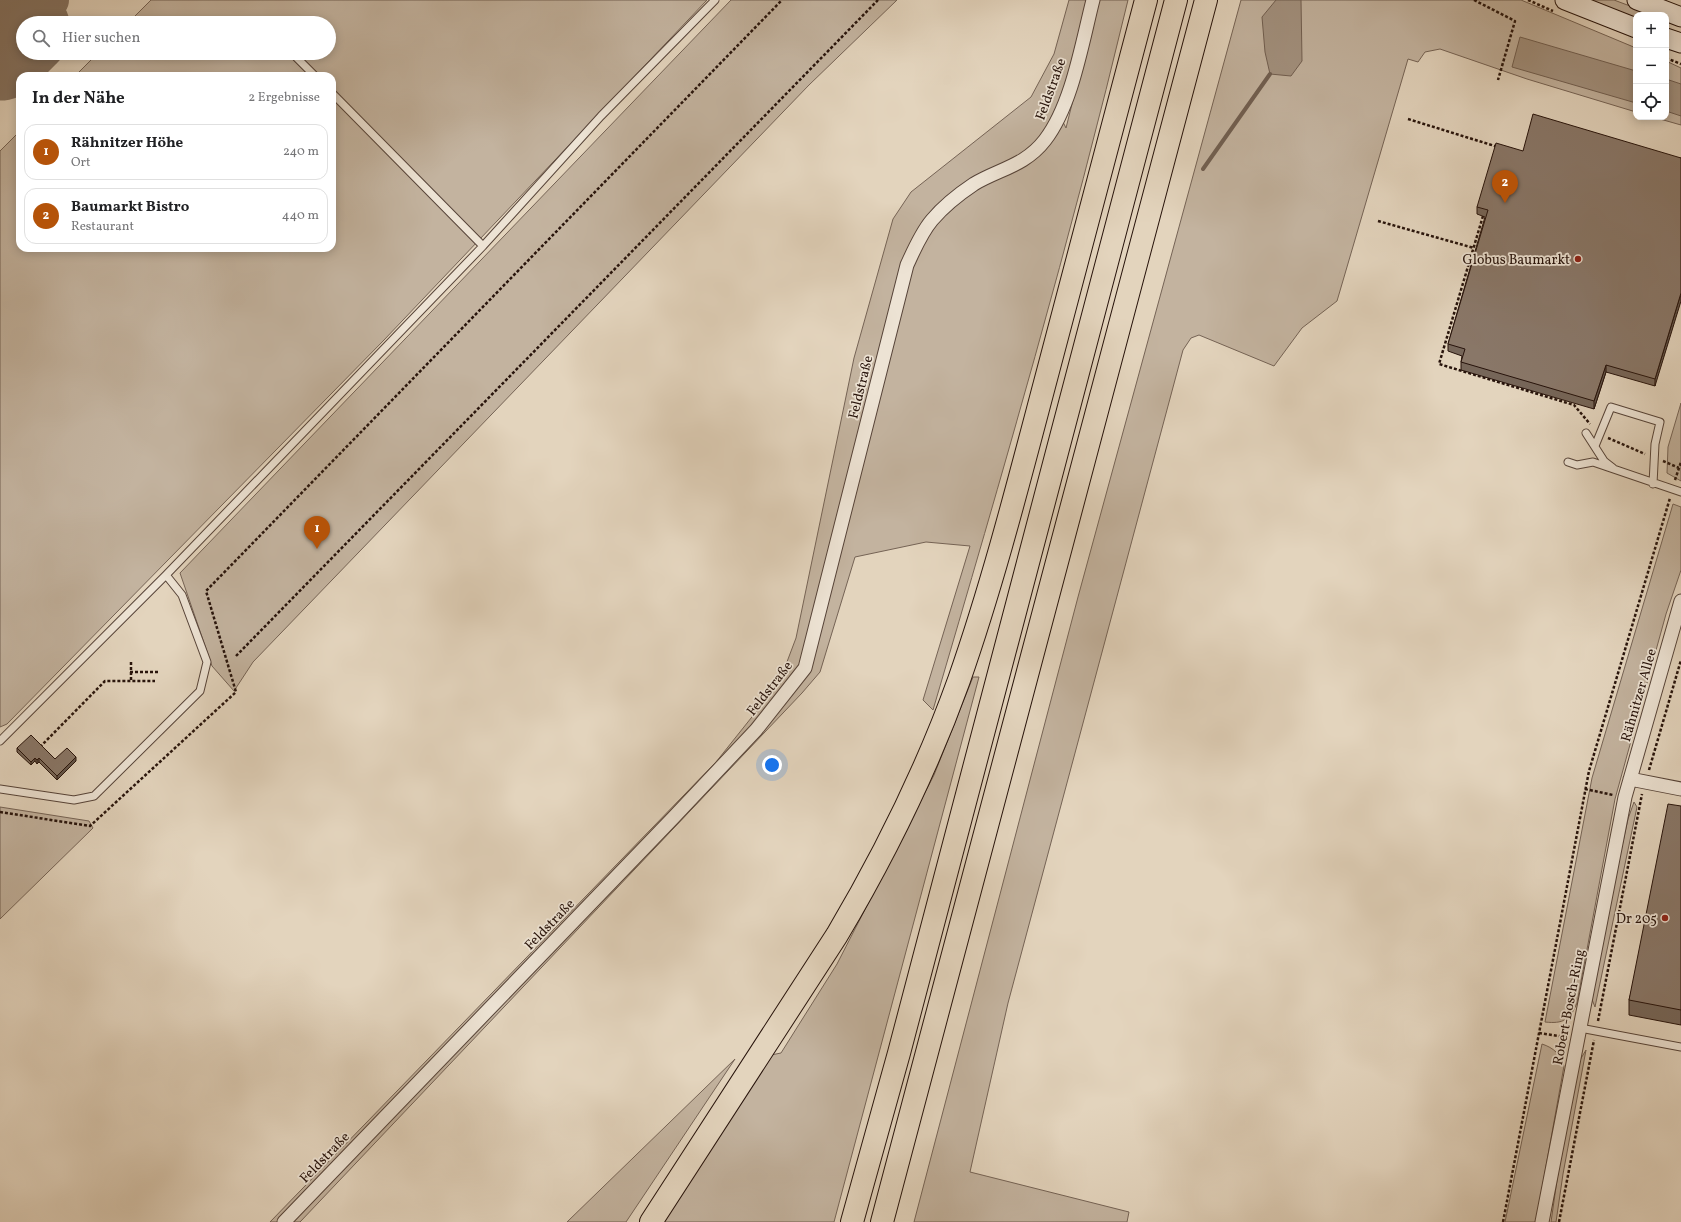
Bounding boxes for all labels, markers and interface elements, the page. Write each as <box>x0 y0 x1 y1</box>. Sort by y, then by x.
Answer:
map controls <box>1633 12 1669 120</box>
button: + <box>1633 12 1669 48</box>
search box <box>16 16 336 60</box>
icon: search <box>30 27 52 49</box>
text: Hier suchen <box>62 28 140 49</box>
button: − <box>1633 48 1669 84</box>
street label: Feldstraße <box>1031 56 1072 123</box>
button: locate <box>1633 84 1669 120</box>
text: In der Nähe <box>32 87 125 110</box>
text: 2 Ergebnisse <box>248 89 320 107</box>
text: Rähnitzer Höhe <box>71 133 183 154</box>
text: 1 <box>43 143 49 161</box>
text: 240 m <box>283 143 319 161</box>
text: Ort <box>71 154 91 172</box>
pin: 2 <box>1492 170 1518 203</box>
text: Baumarkt Bistro <box>71 197 189 218</box>
text: 2 <box>43 207 49 225</box>
text: 440 m <box>282 207 319 225</box>
text: Restaurant <box>71 218 134 236</box>
place label: Globus Baumarkt <box>1463 251 1570 270</box>
marker: Globus Baumarkt <box>1573 254 1583 264</box>
street label: Feldstraße <box>844 353 879 421</box>
pin: 1 <box>304 516 330 549</box>
street label: Rähnitzer Allee <box>1617 646 1662 744</box>
street label: Feldstraße <box>743 657 798 720</box>
your location <box>762 755 782 775</box>
street label: Feldstraße <box>521 895 580 955</box>
place label: Dr 205 <box>1616 910 1657 929</box>
marker: Dr 205 <box>1660 913 1670 923</box>
street label: Robert-Bosch-Ring <box>1549 948 1590 1067</box>
street label: Feldstraße <box>296 1128 355 1188</box>

